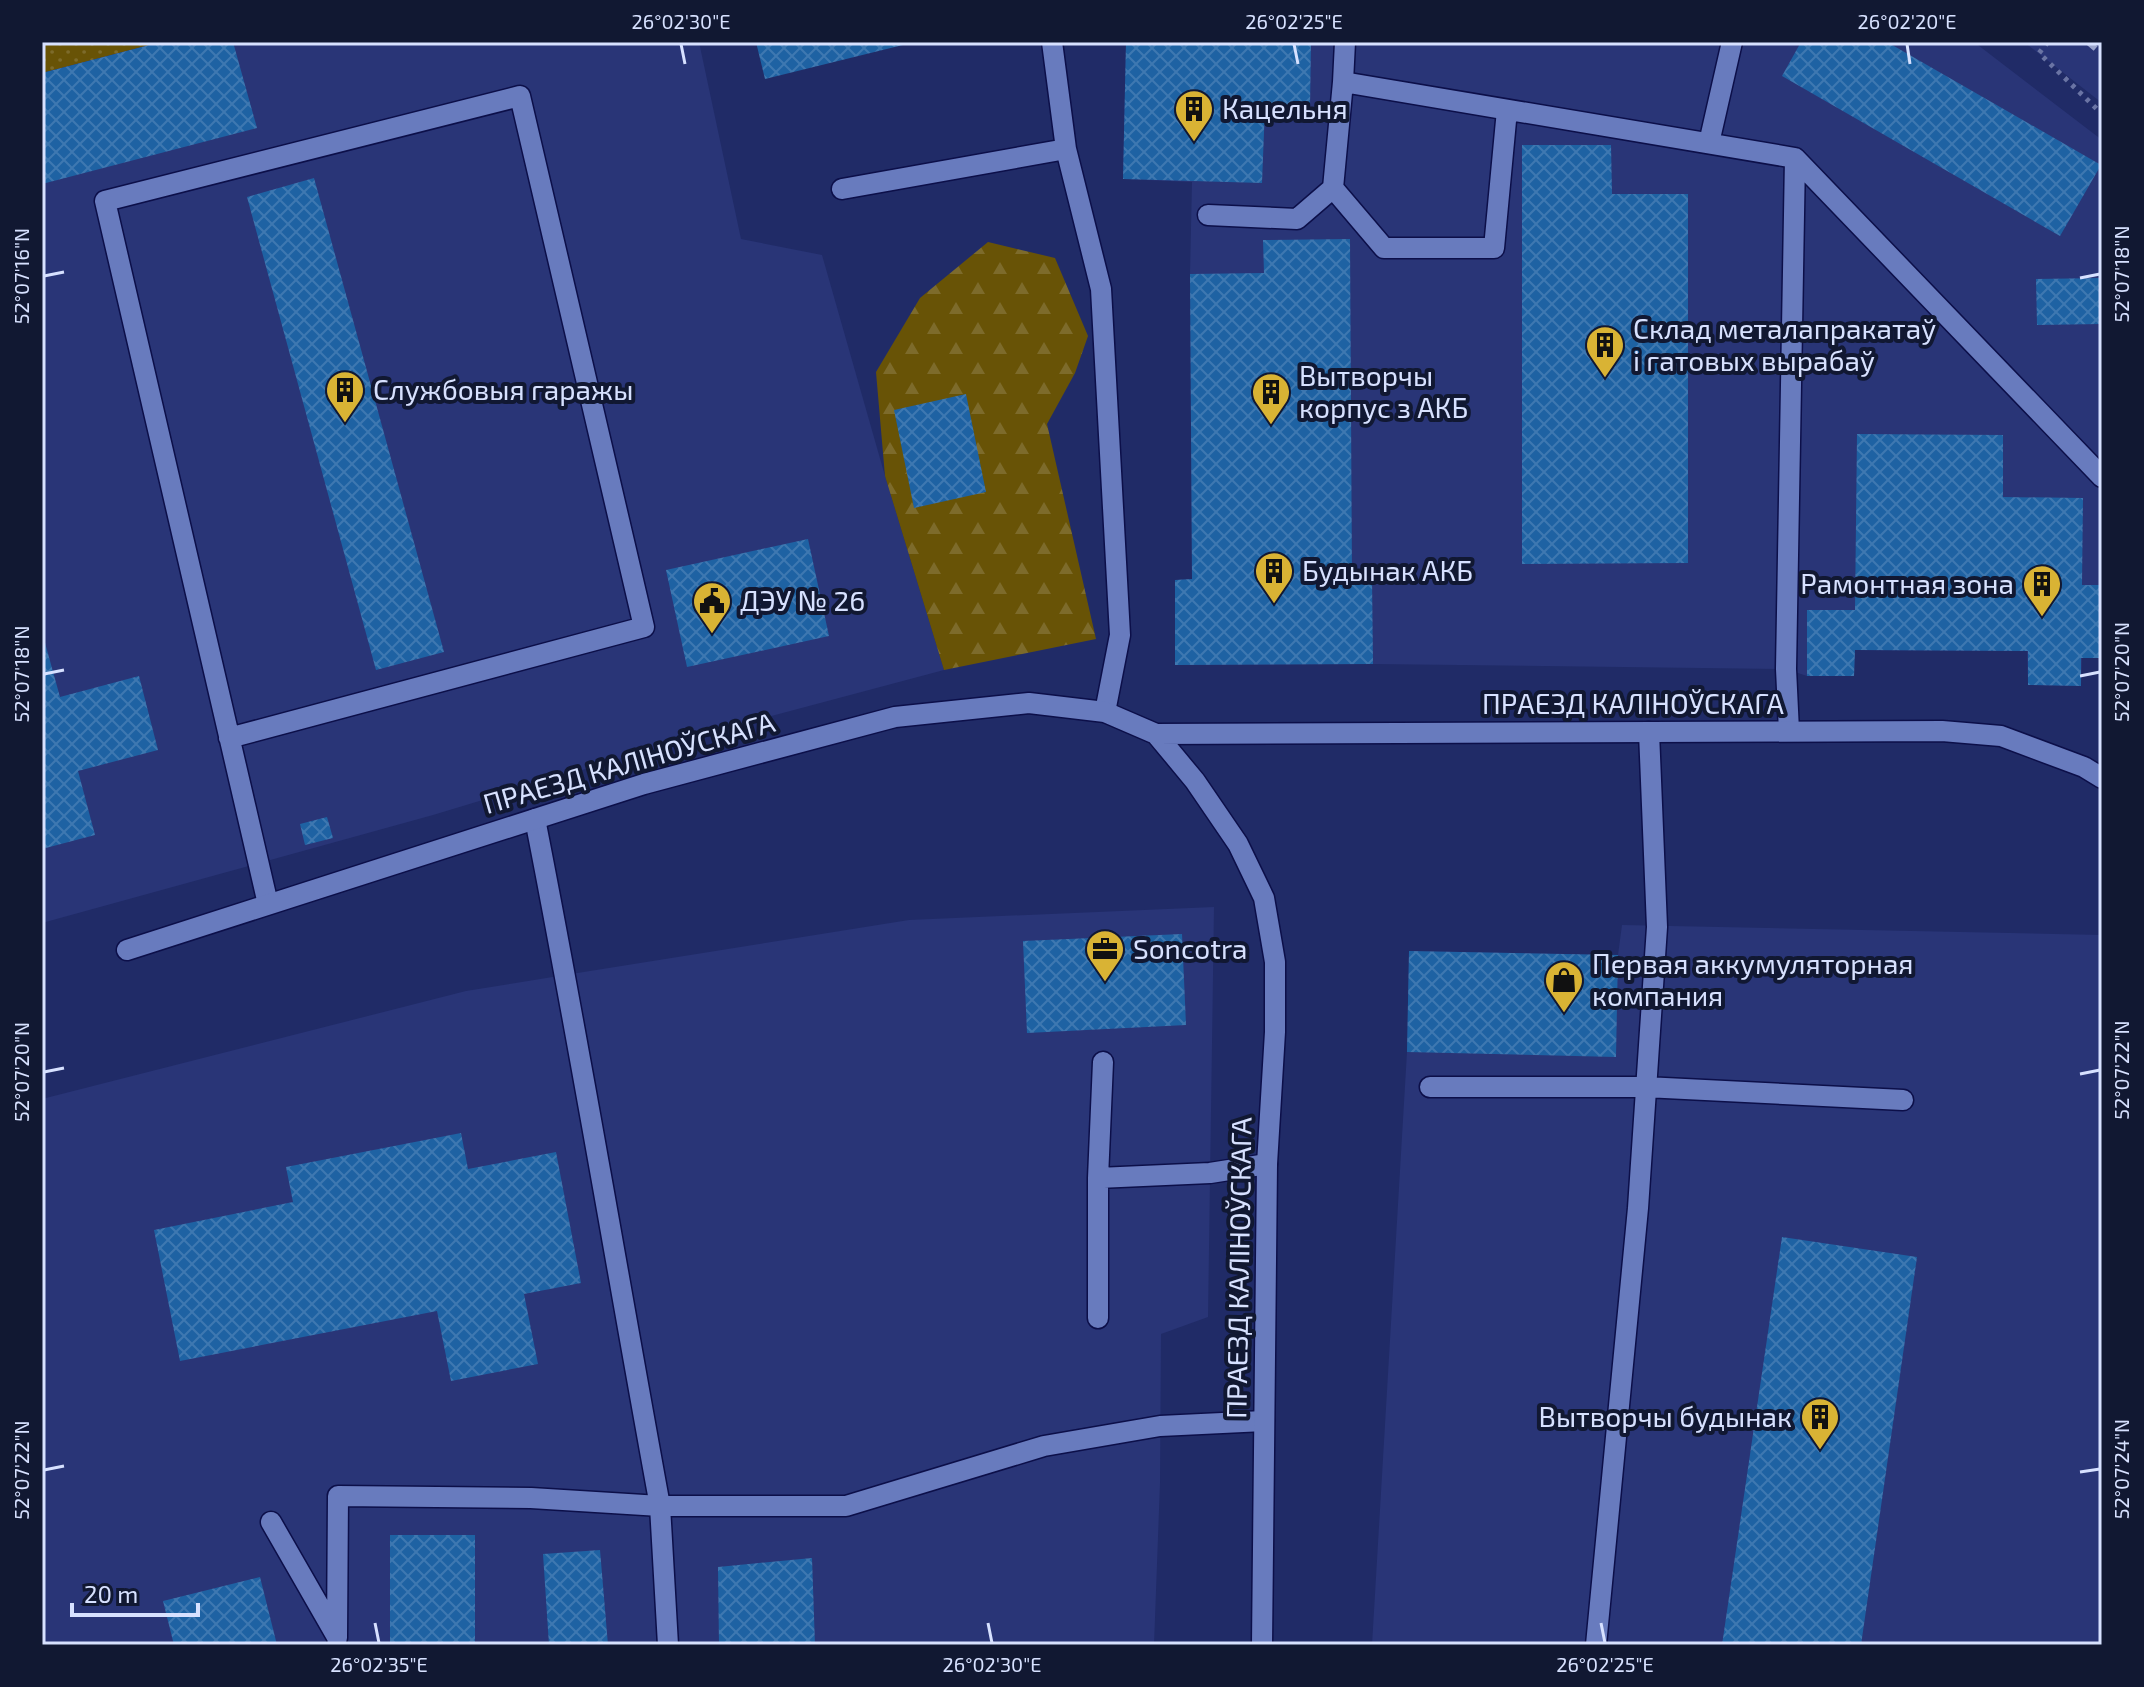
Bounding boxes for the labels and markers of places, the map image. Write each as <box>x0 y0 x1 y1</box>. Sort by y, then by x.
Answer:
building icon: Кацельня <box>1173 88 1215 143</box>
place label: Кацельня <box>1222 91 1348 125</box>
place label: Склад металапракатаў і гатовых вырабаў <box>1633 311 1936 377</box>
building icon: Склад металапракатаў і гатовых вырабаў <box>1584 324 1626 379</box>
place label: Вытворчы корпус з АКБ <box>1299 358 1468 424</box>
building icon: Службовыя гаражы <box>324 369 366 424</box>
building icon: Вытворчы корпус з АКБ <box>1250 371 1292 426</box>
place label: Службовыя гаражы <box>373 372 633 406</box>
building icon: Будынак АКБ <box>1253 550 1295 605</box>
place label: Будынак АКБ <box>1302 553 1473 587</box>
building icon: Рамонтная зона <box>2021 563 2063 618</box>
place label: Рамонтная зона <box>1800 566 2014 600</box>
public building icon: ДЭУ № 26 <box>691 580 733 635</box>
place label: ДЭУ № 26 <box>740 583 865 617</box>
office icon: Soncotra <box>1084 928 1126 983</box>
place label: Soncotra <box>1133 931 1248 965</box>
place label: Первая аккумуляторная компания <box>1592 946 1914 1012</box>
shop icon: Первая аккумуляторная компания <box>1543 959 1585 1014</box>
building icon: Вытворчы будынак <box>1799 1396 1841 1451</box>
place label: Вытворчы будынак <box>1539 1399 1792 1433</box>

